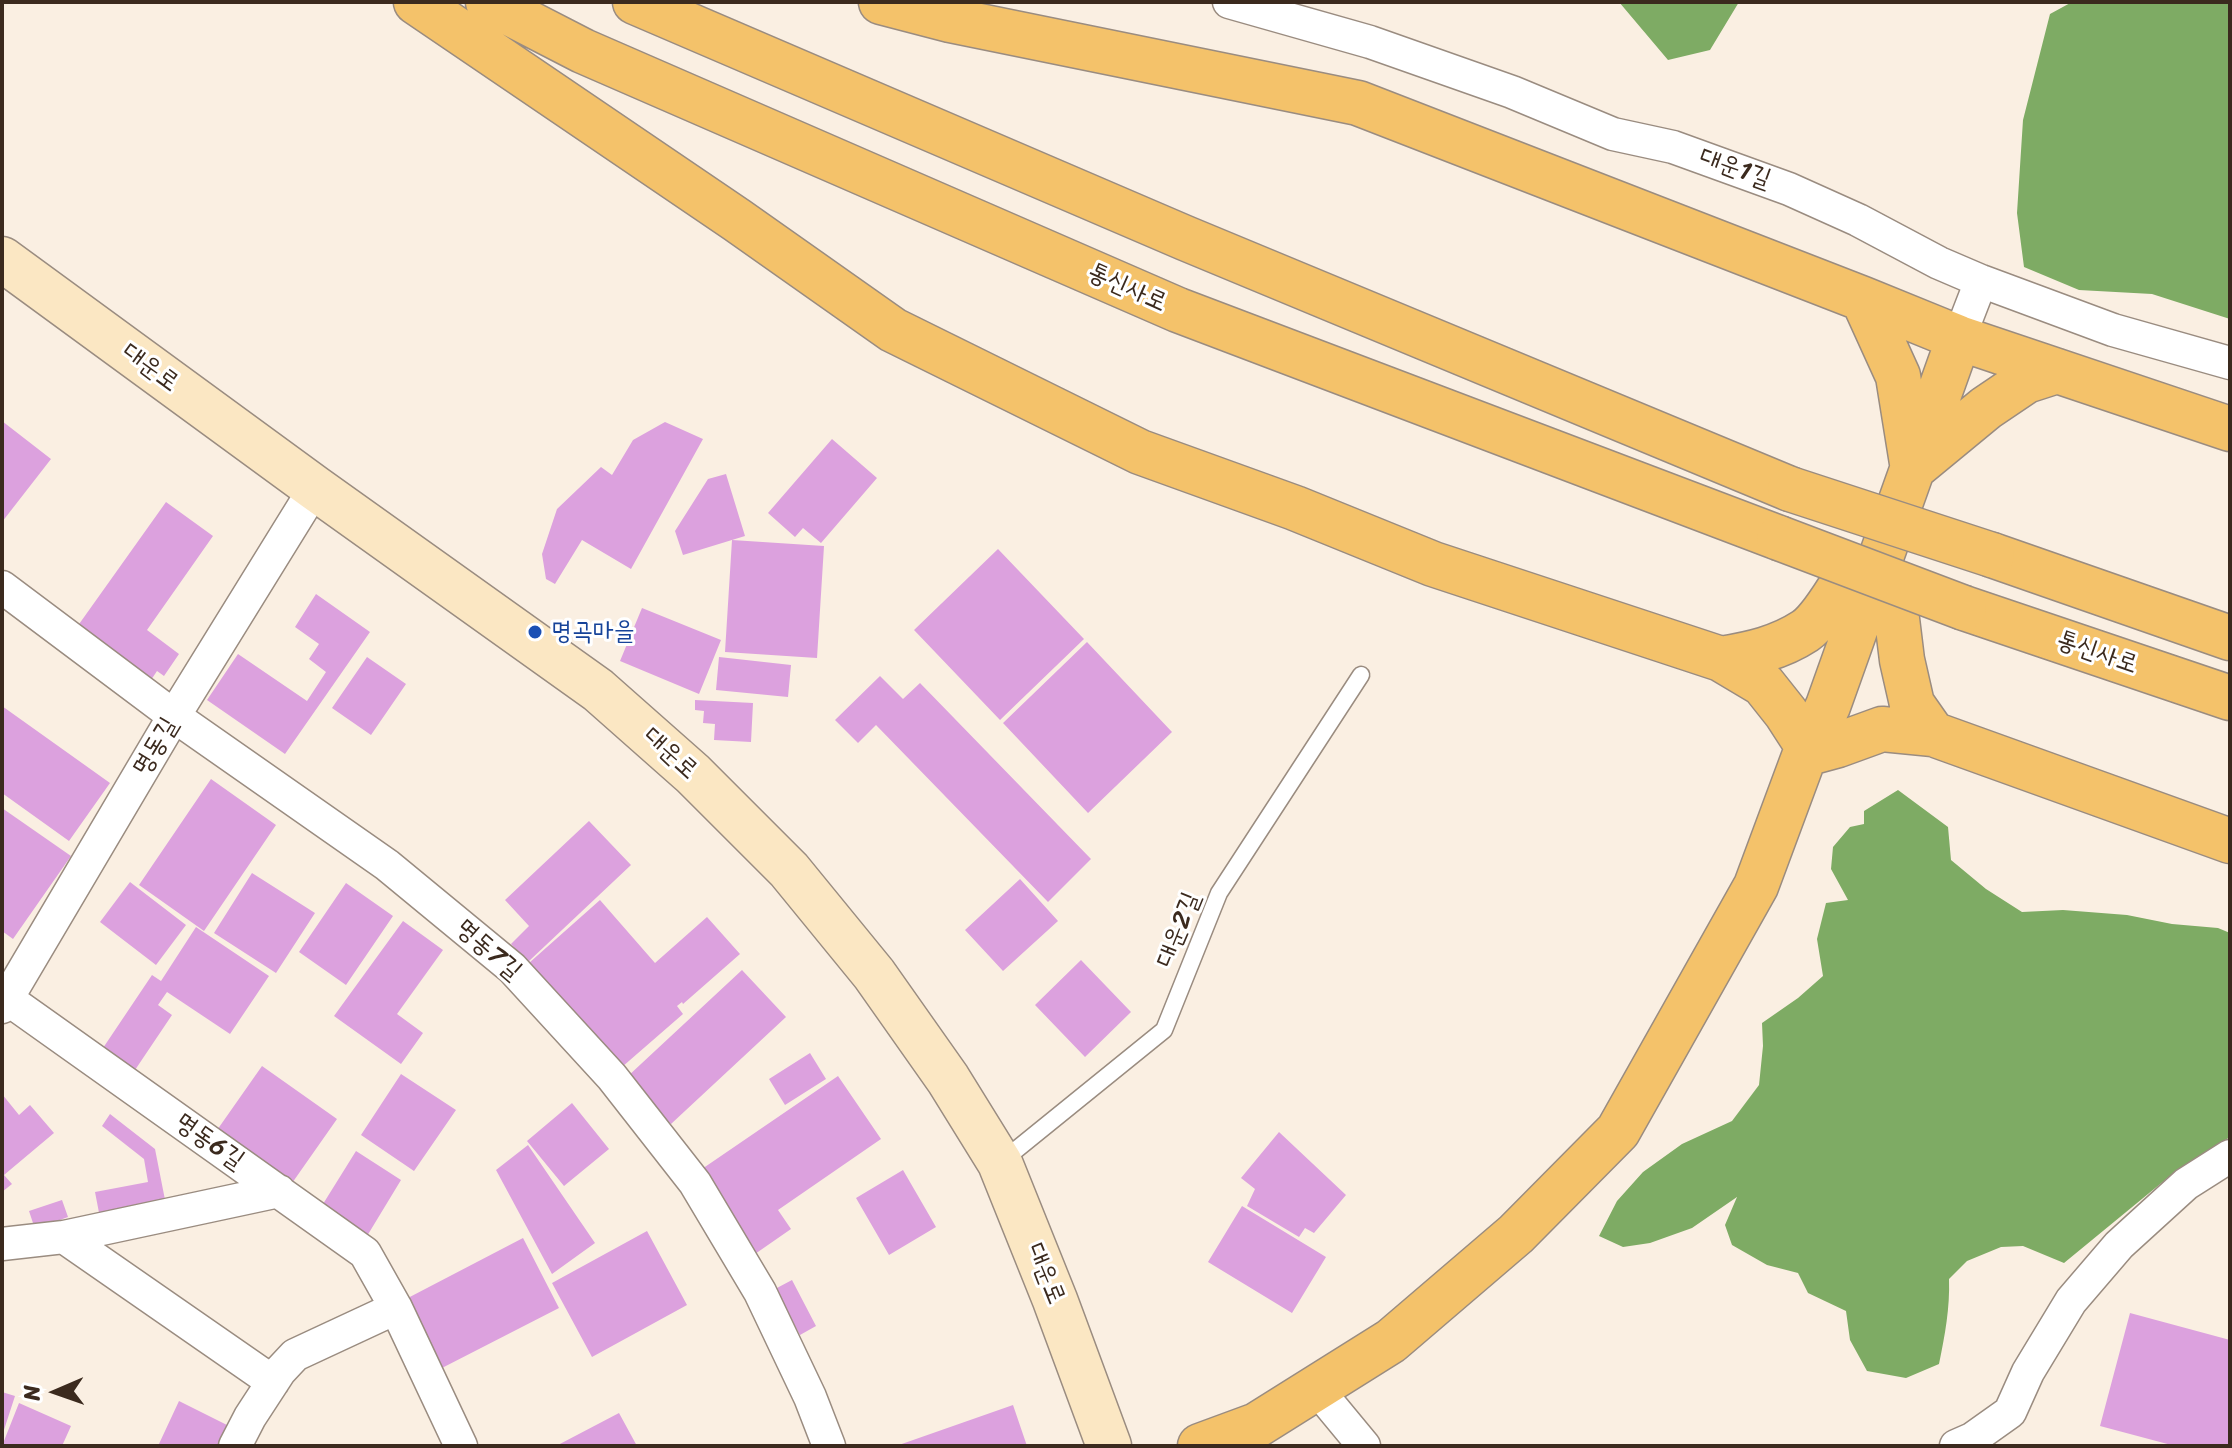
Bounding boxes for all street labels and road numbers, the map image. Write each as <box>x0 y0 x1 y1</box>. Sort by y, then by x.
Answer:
street label: 대운1길 <box>1695 142 1775 196</box>
street label: 통신사로 <box>1082 257 1172 319</box>
street label: 대운로 <box>115 337 185 399</box>
street label: 통신사로 <box>2052 625 2142 681</box>
street label: 명동길 <box>126 712 186 782</box>
street label: 대운로 <box>636 721 704 787</box>
street label: 대운2길 <box>1150 888 1208 972</box>
street label: 명동7길 <box>448 913 528 987</box>
street label: 명동6길 <box>168 1107 250 1177</box>
street label: 대운로 <box>1019 1239 1071 1309</box>

